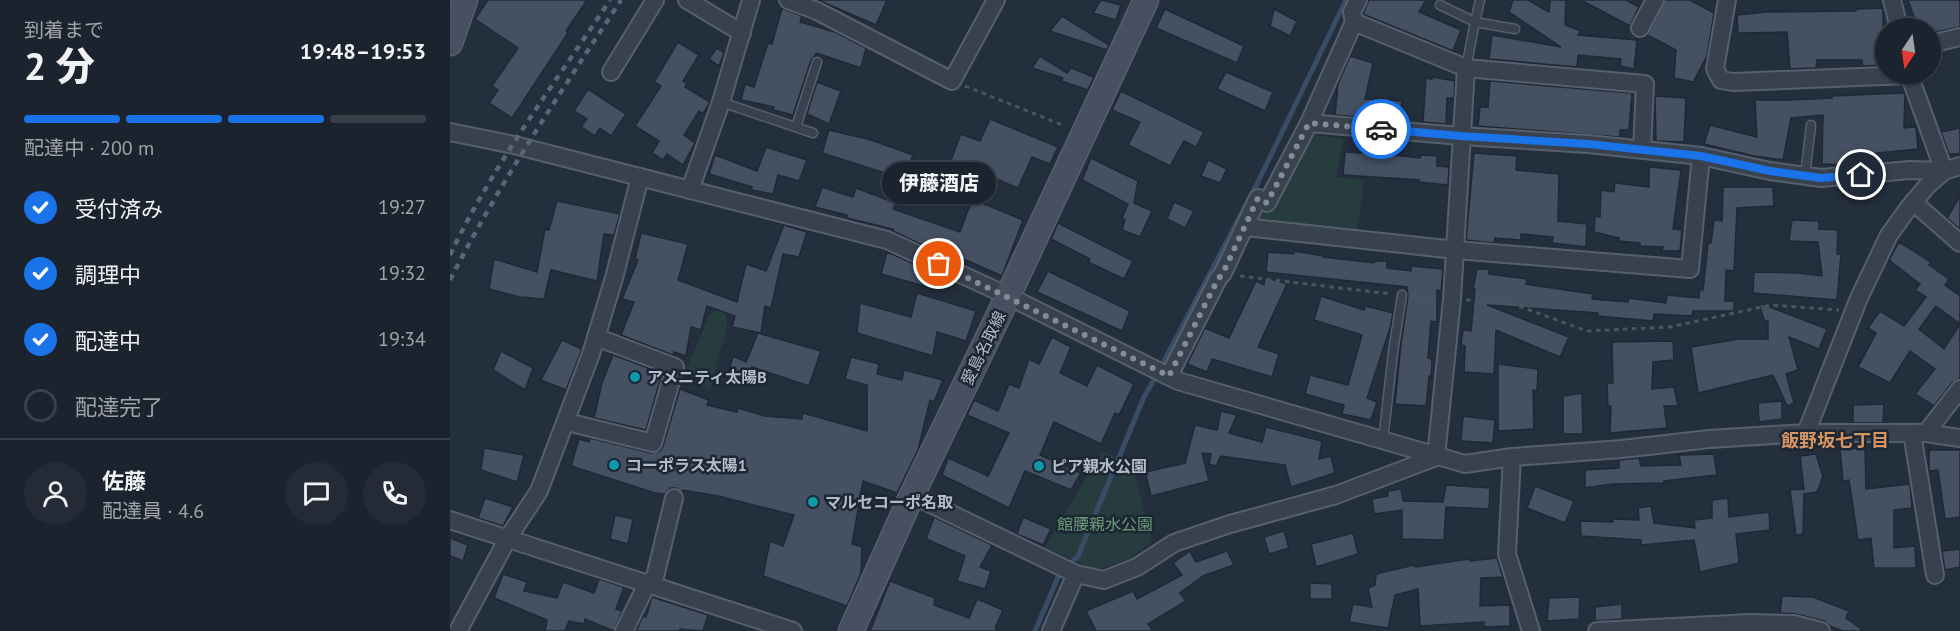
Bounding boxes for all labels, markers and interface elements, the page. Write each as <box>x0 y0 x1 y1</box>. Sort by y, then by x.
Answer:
text: 到着まで <box>24 17 104 43</box>
north arrow <box>1875 18 1941 84</box>
map controls <box>1875 18 1941 84</box>
text: 19:48–19:53 <box>300 37 426 65</box>
text: 2 分 <box>24 40 95 91</box>
courier <box>1351 99 1411 159</box>
icon: car <box>1365 113 1398 146</box>
text: 配達中 · 200 m <box>24 135 154 161</box>
pin <box>1835 149 1886 200</box>
icon: home <box>1844 158 1877 191</box>
callout: 伊藤酒店 <box>882 162 996 204</box>
text: 伊藤酒店 <box>899 170 979 196</box>
icon: check <box>24 191 57 224</box>
text: 19:27 <box>378 194 426 220</box>
text: 受付済み <box>75 195 163 223</box>
pin <box>913 238 964 289</box>
icon: bag <box>922 247 955 280</box>
icon: check <box>24 257 57 290</box>
text: 19:32 <box>378 260 426 286</box>
text: 調理中 <box>75 261 141 289</box>
street label: 愛島名取線 <box>956 308 1010 388</box>
icon: check <box>24 323 57 356</box>
text: 19:34 <box>378 326 426 352</box>
text: 配達中 <box>75 327 141 355</box>
place label: アメニティ太陽B <box>647 367 767 387</box>
marker: アメニティ太陽B <box>628 370 642 384</box>
text: 配達完了 <box>75 393 163 421</box>
district label: 飯野坂七丁目 <box>1781 429 1889 452</box>
place label: コーポラス太陽1 <box>626 455 747 475</box>
place label: ピア親水公園 <box>1051 456 1147 476</box>
marker: コーポラス太陽1 <box>607 458 621 472</box>
marker: ピア親水公園 <box>1032 459 1046 473</box>
button: person <box>24 462 87 525</box>
button: chat <box>285 462 348 525</box>
button: phone <box>363 462 426 525</box>
text: 佐藤 <box>102 467 146 495</box>
place label: マルセコーポ名取 <box>825 492 953 512</box>
marker: マルセコーポ名取 <box>806 495 820 509</box>
text: 配達員 · 4.6 <box>102 498 204 524</box>
park label: 館腰親水公園 <box>1057 514 1153 534</box>

